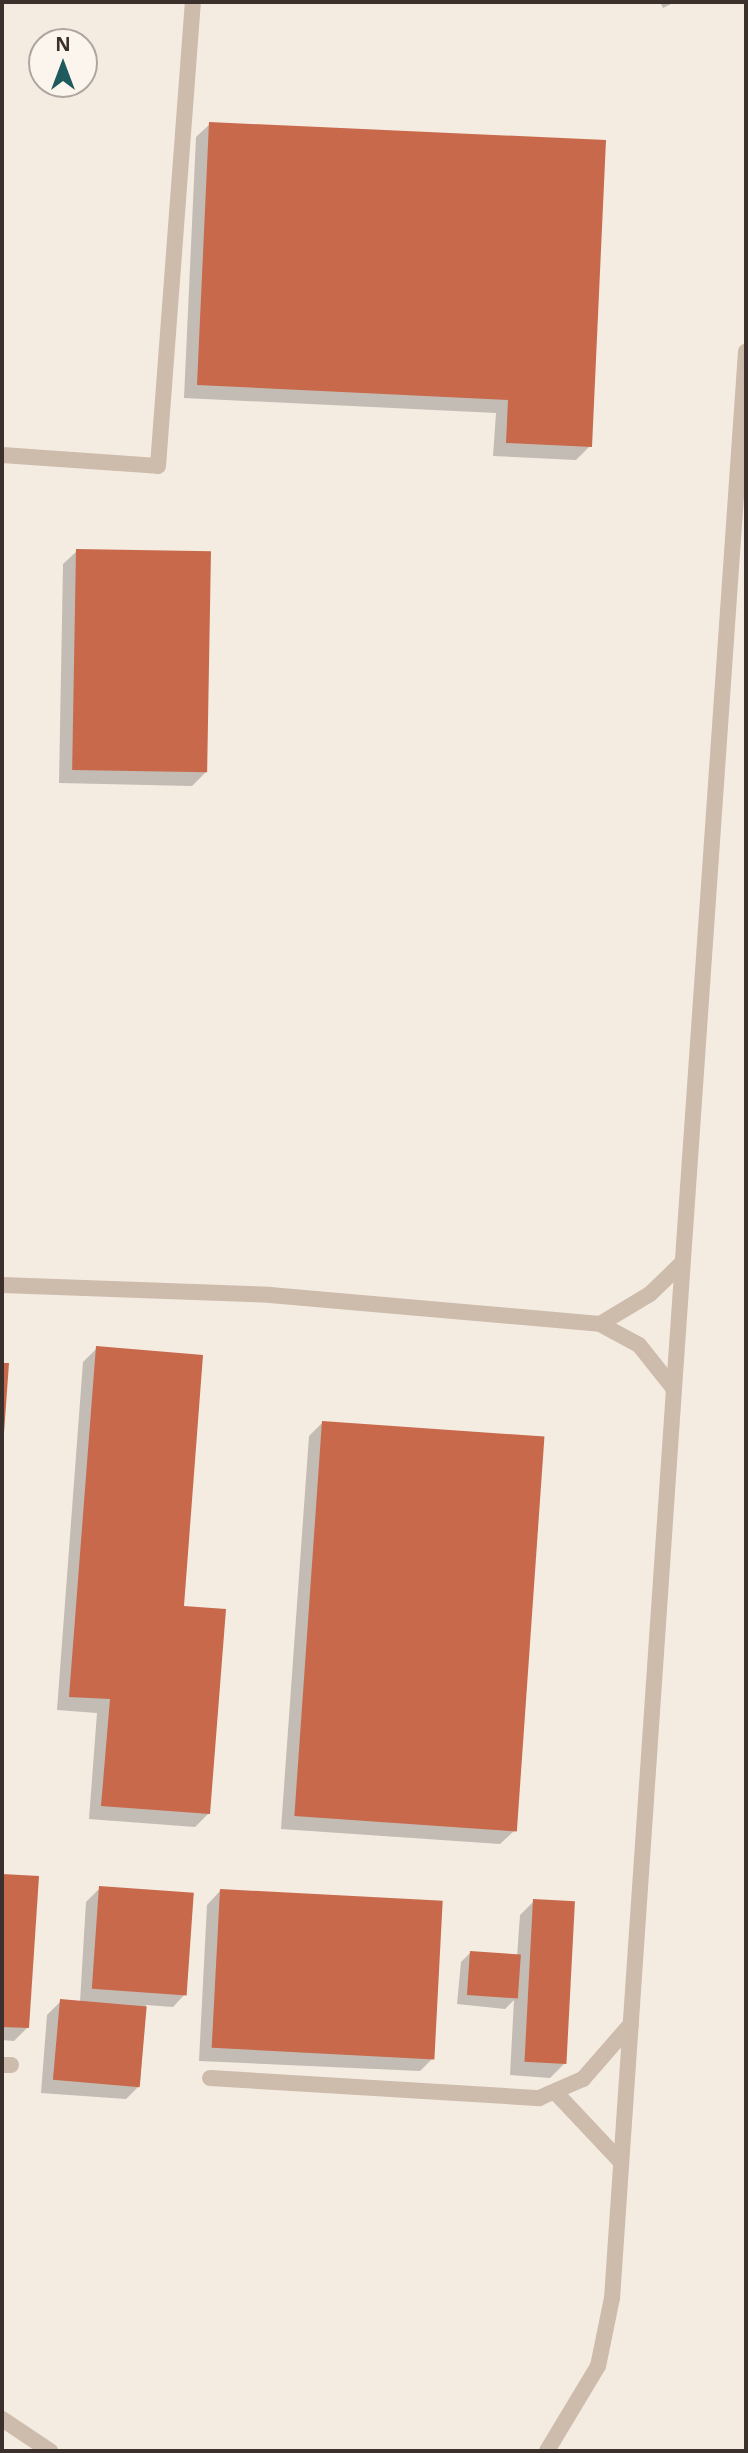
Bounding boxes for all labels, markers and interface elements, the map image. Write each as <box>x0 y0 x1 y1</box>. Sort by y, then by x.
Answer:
north arrow <box>28 28 98 98</box>
text: N <box>55 31 71 57</box>

